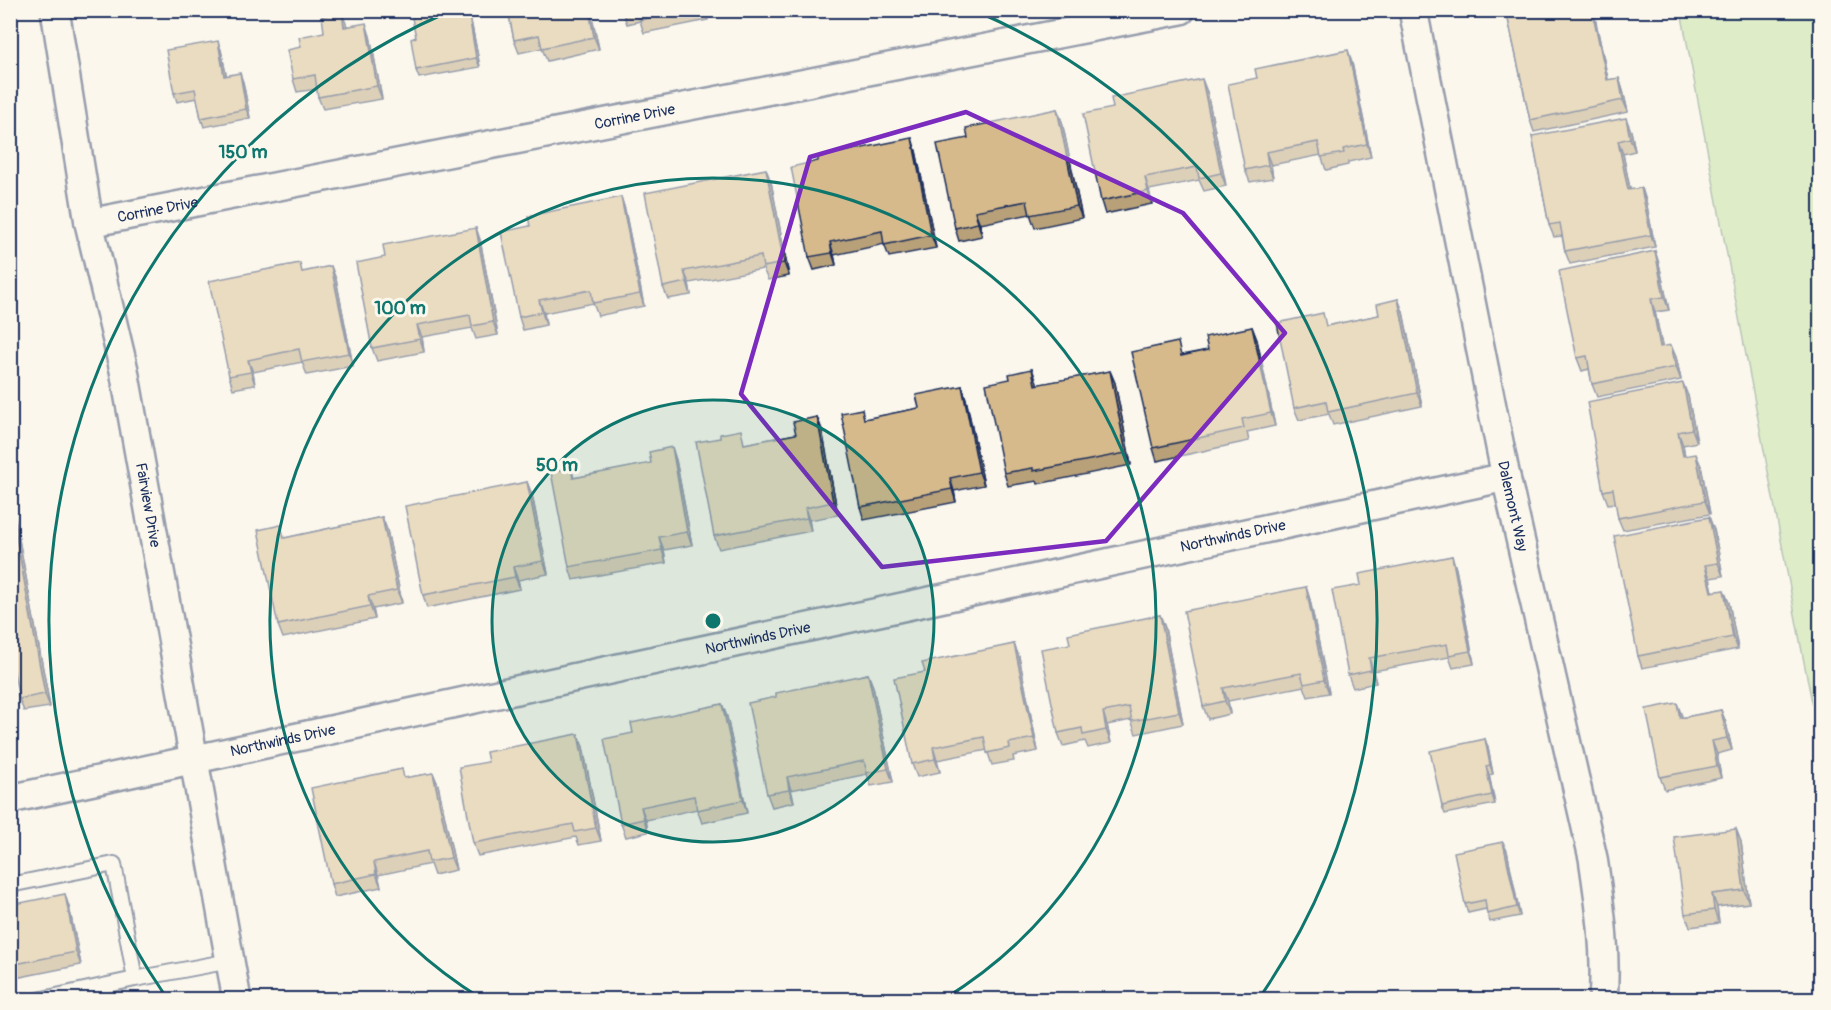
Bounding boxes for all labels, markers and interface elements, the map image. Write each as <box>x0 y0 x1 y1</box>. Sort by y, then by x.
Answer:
street label: Corrine Drive <box>593 99 677 134</box>
text: 150 m <box>219 141 268 164</box>
street label: Corrine Drive <box>116 192 200 227</box>
text: 100 m <box>374 297 426 320</box>
text: 50 m <box>536 454 578 477</box>
street label: Dalemont Way <box>1493 459 1532 554</box>
street label: Fairview Drive <box>131 461 165 549</box>
street label: Northwinds Drive <box>1179 515 1288 556</box>
centre of rings <box>703 611 723 631</box>
street label: Northwinds Drive <box>703 617 813 659</box>
street label: Northwinds Drive <box>228 720 338 761</box>

